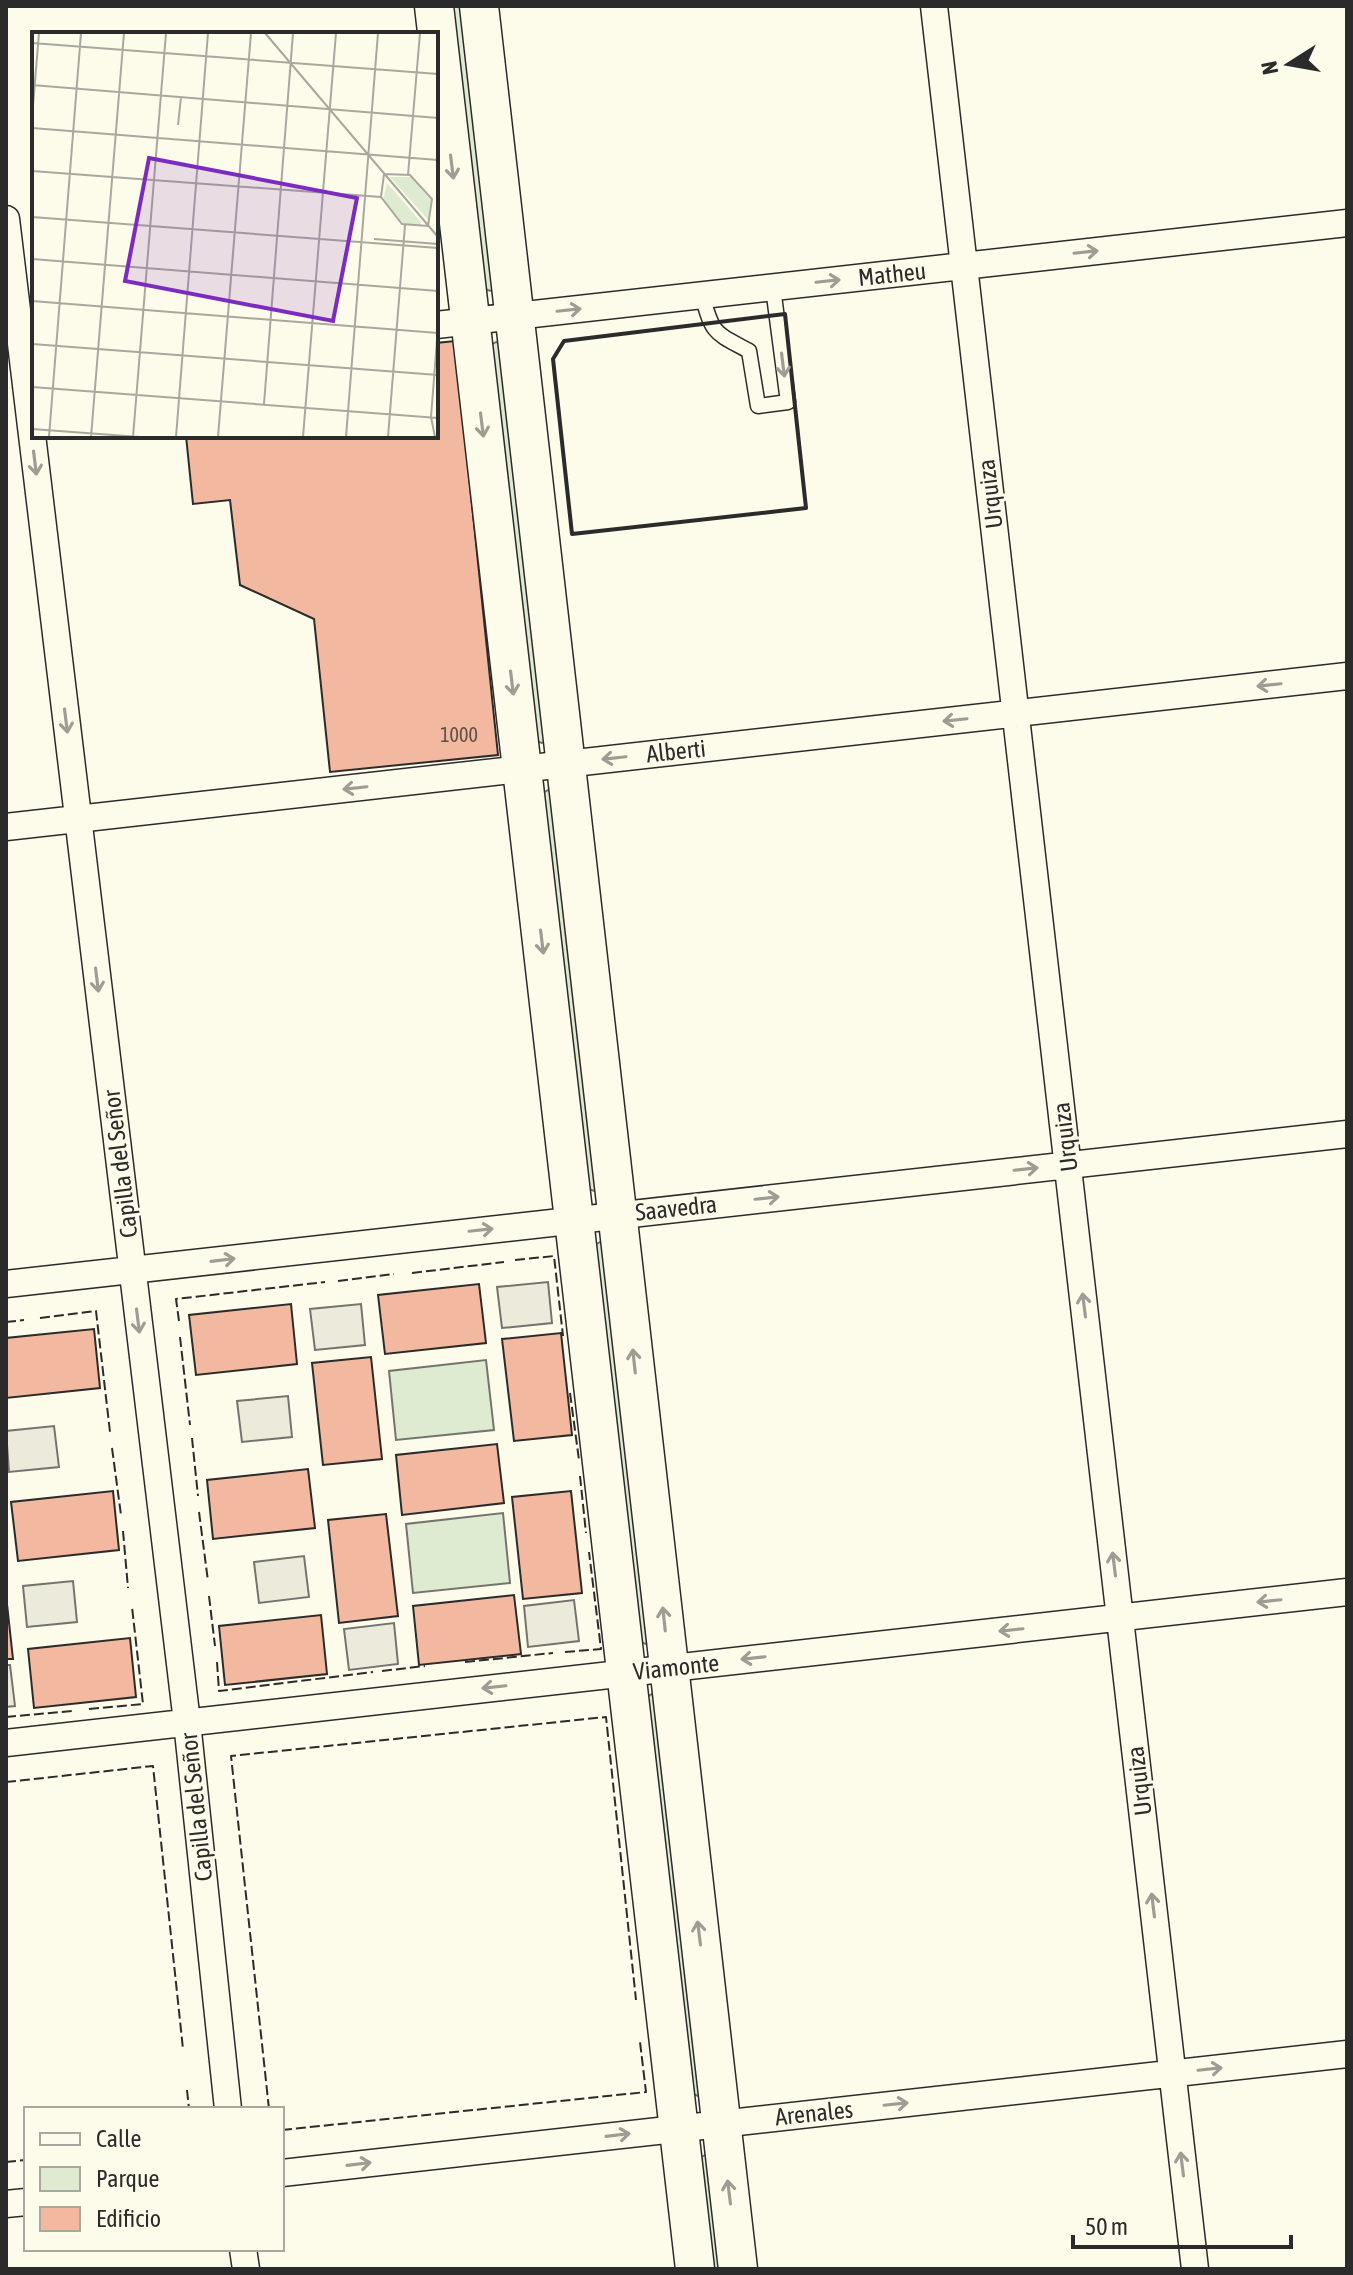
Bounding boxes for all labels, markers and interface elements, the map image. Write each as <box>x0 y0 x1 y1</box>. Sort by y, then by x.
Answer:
north arrow <box>1249 24 1329 104</box>
inset map <box>32 32 438 438</box>
text: N <box>1255 59 1283 77</box>
one-way arrow <box>445 153 460 180</box>
one-way arrow <box>1072 245 1099 260</box>
street label: Matheu <box>857 257 927 291</box>
one-way arrow <box>814 274 841 289</box>
one-way arrow <box>555 303 582 318</box>
one-way arrow <box>776 352 791 377</box>
one-way arrow <box>475 411 490 438</box>
one-way arrow <box>28 449 43 476</box>
street label: Urquiza <box>972 458 1008 530</box>
one-way arrow <box>505 670 520 696</box>
one-way arrow <box>1257 678 1283 693</box>
one-way arrow <box>59 708 74 734</box>
one-way arrow <box>943 713 969 728</box>
house number: 1000 <box>440 723 478 746</box>
street label: Alberti <box>645 734 707 768</box>
one-way arrow <box>601 751 627 766</box>
one-way arrow <box>342 780 369 795</box>
one-way arrow <box>535 929 550 954</box>
one-way arrow <box>90 966 105 993</box>
street label: Capilla del Señor <box>97 1088 142 1240</box>
street label: Urquiza <box>1047 1101 1083 1173</box>
one-way arrow <box>1012 1162 1038 1177</box>
street label: Saavedra <box>634 1190 718 1226</box>
one-way arrow <box>754 1190 779 1205</box>
one-way arrow <box>467 1223 494 1238</box>
one-way arrow <box>209 1252 236 1267</box>
one-way arrow <box>1076 1293 1091 1318</box>
one-way arrow <box>131 1307 146 1334</box>
one-way arrow <box>627 1348 642 1375</box>
one-way arrow <box>1106 1551 1121 1578</box>
one-way arrow <box>1257 1593 1283 1608</box>
one-way arrow <box>656 1606 671 1633</box>
one-way arrow <box>998 1622 1025 1637</box>
street label: Viamonte <box>632 1649 720 1685</box>
one-way arrow <box>740 1651 767 1666</box>
one-way arrow <box>481 1680 508 1695</box>
street label: Capilla del Señor <box>175 1731 217 1882</box>
street label: Urquiza <box>1121 1745 1157 1817</box>
one-way arrow <box>1145 1892 1160 1919</box>
one-way arrow <box>692 1920 707 1947</box>
one-way arrow <box>1196 2062 1223 2077</box>
street label: Arenales <box>774 2095 854 2131</box>
one-way arrow <box>882 2096 909 2111</box>
legend <box>24 2107 284 2251</box>
text: Calle <box>96 2125 141 2152</box>
one-way arrow <box>604 2127 631 2142</box>
one-way arrow <box>1175 2151 1190 2178</box>
one-way arrow <box>346 2157 372 2172</box>
text: Parque <box>96 2165 159 2192</box>
one-way arrow <box>721 2179 736 2205</box>
scale bar <box>1073 2199 1291 2249</box>
text: Edificio <box>96 2205 161 2232</box>
text: 50 m <box>1085 2213 1128 2240</box>

